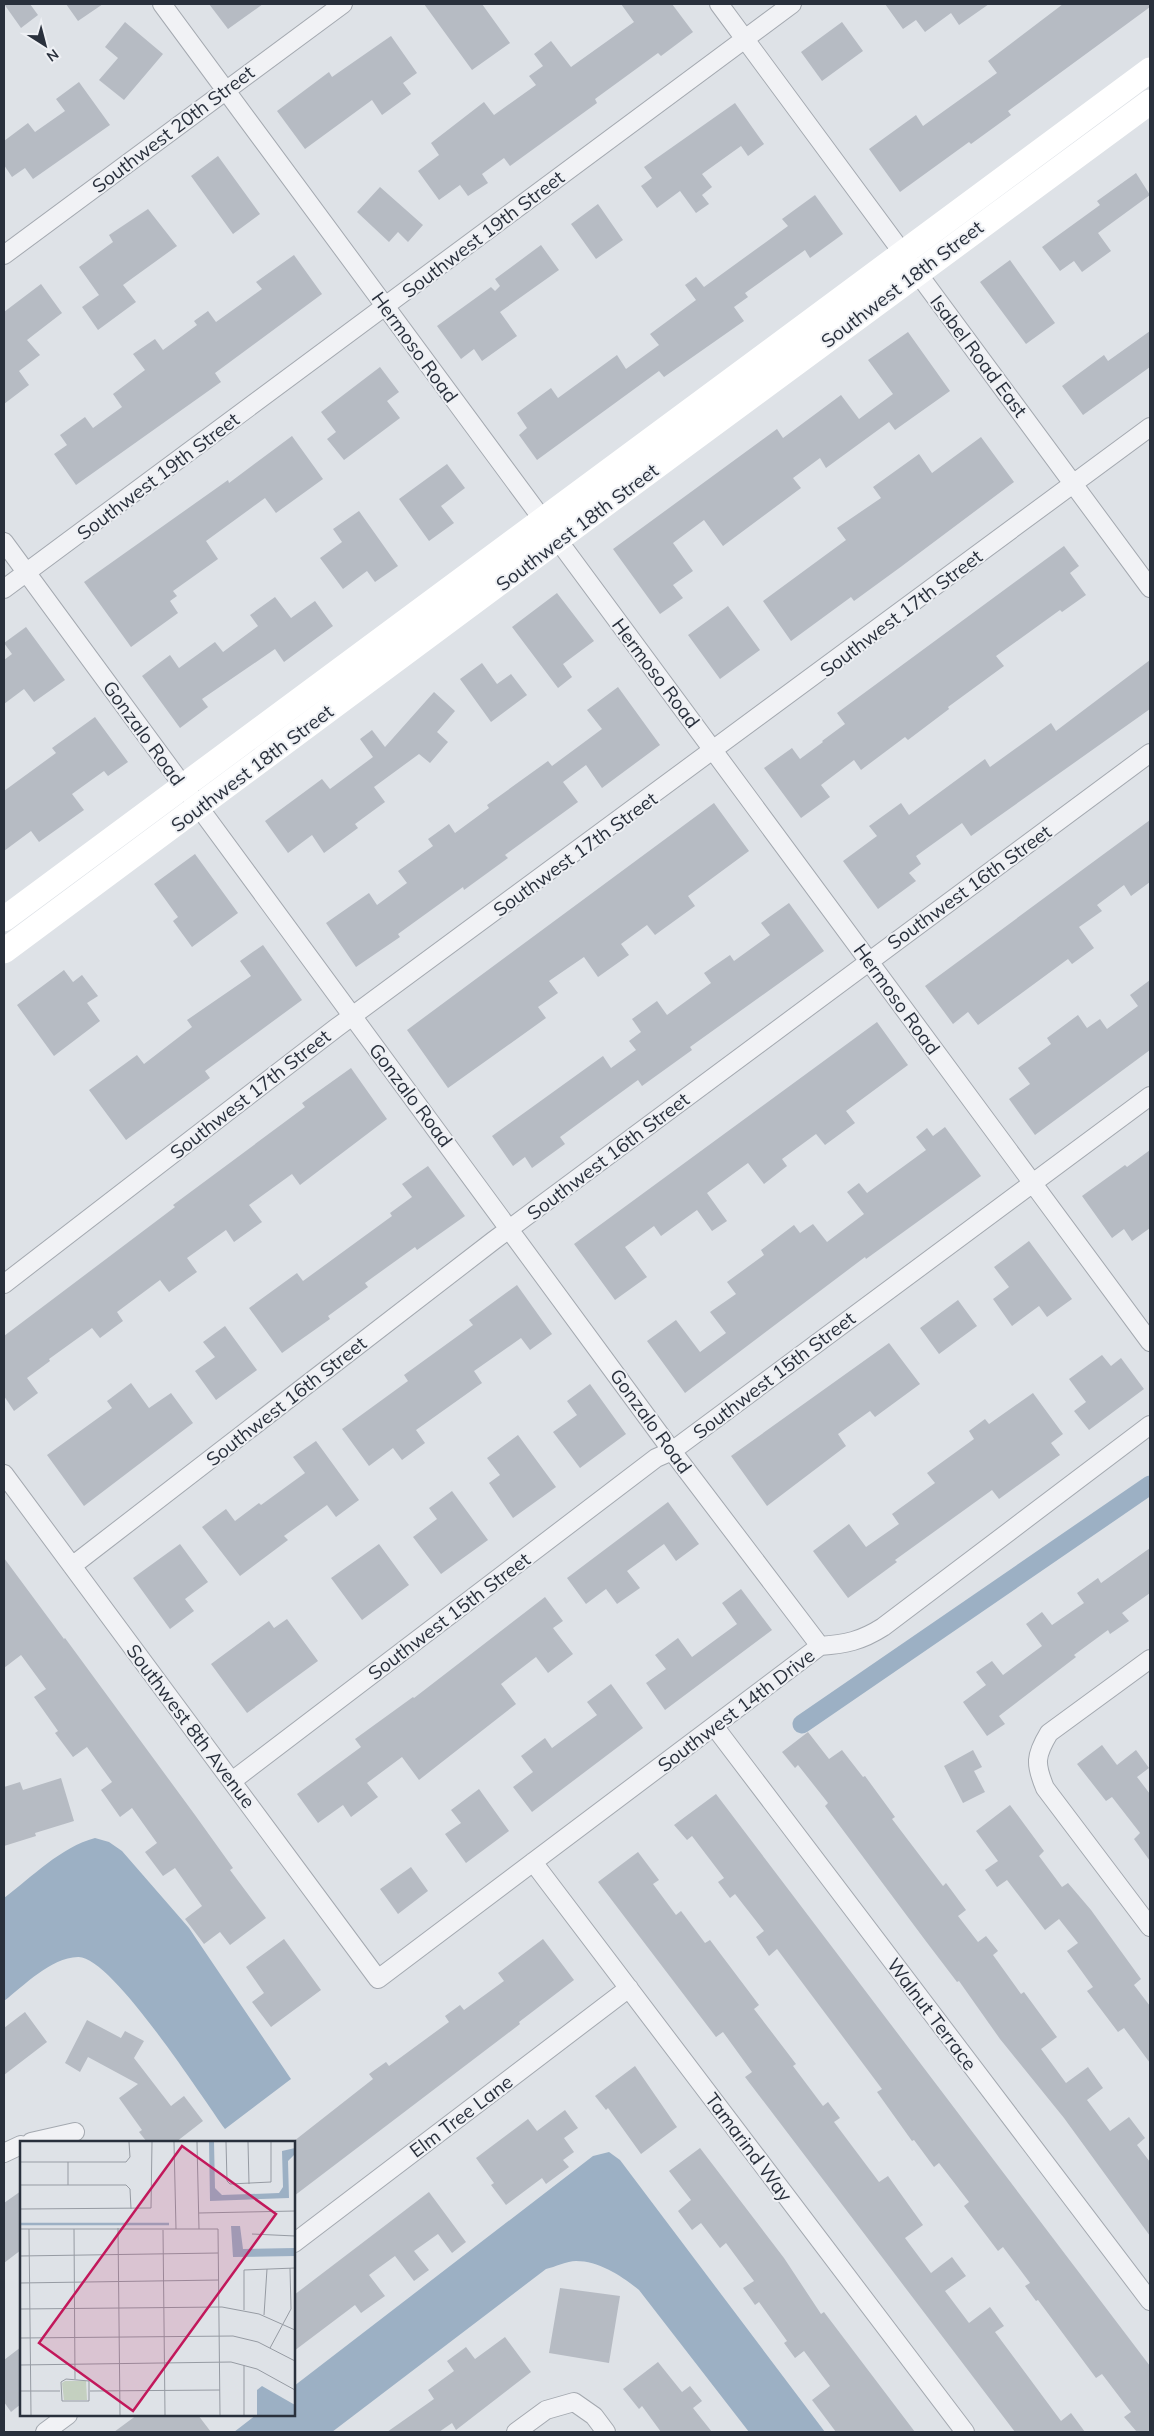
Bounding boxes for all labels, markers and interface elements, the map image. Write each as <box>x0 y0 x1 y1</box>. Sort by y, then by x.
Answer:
north arrow <box>20 20 70 70</box>
text: N <box>43 45 62 66</box>
street label: Southwest 20th Street <box>87 60 259 198</box>
street label: Southwest 19th Street <box>397 165 569 303</box>
street label: Southwest 18th Street <box>816 215 988 353</box>
street label: Hermoso Road <box>367 287 463 407</box>
street label: Isabel Road East <box>925 290 1033 422</box>
street label: Southwest 19th Street <box>72 407 244 545</box>
street label: Southwest 18th Street <box>491 458 663 596</box>
street label: Southwest 17th Street <box>815 544 987 682</box>
street label: Hermoso Road <box>607 613 705 733</box>
street label: Gonzalo Road <box>98 676 190 790</box>
street label: Southwest 18th Street <box>166 699 338 837</box>
street label: Southwest 17th Street <box>488 786 662 922</box>
street label: Southwest 16th Street <box>882 819 1056 955</box>
street label: Hermoso Road <box>849 939 945 1059</box>
street label: Southwest 17th Street <box>165 1024 335 1164</box>
street label: Gonzalo Road <box>364 1038 458 1152</box>
street label: Southwest 16th Street <box>522 1087 694 1225</box>
street label: Southwest 15th Street <box>688 1306 860 1444</box>
street label: Southwest 16th Street <box>201 1331 371 1471</box>
street label: Gonzalo Road <box>605 1364 697 1478</box>
street label: Southwest 15th Street <box>363 1547 535 1685</box>
street label: Southwest 8th Avenue <box>121 1639 261 1813</box>
street label: Southwest 14th Drive <box>653 1643 819 1777</box>
street label: Walnut Terrace <box>882 1953 982 2075</box>
street label: Elm Tree Lane <box>405 2069 517 2163</box>
street label: Tamarind Way <box>700 2088 798 2206</box>
inset map <box>20 2141 295 2416</box>

